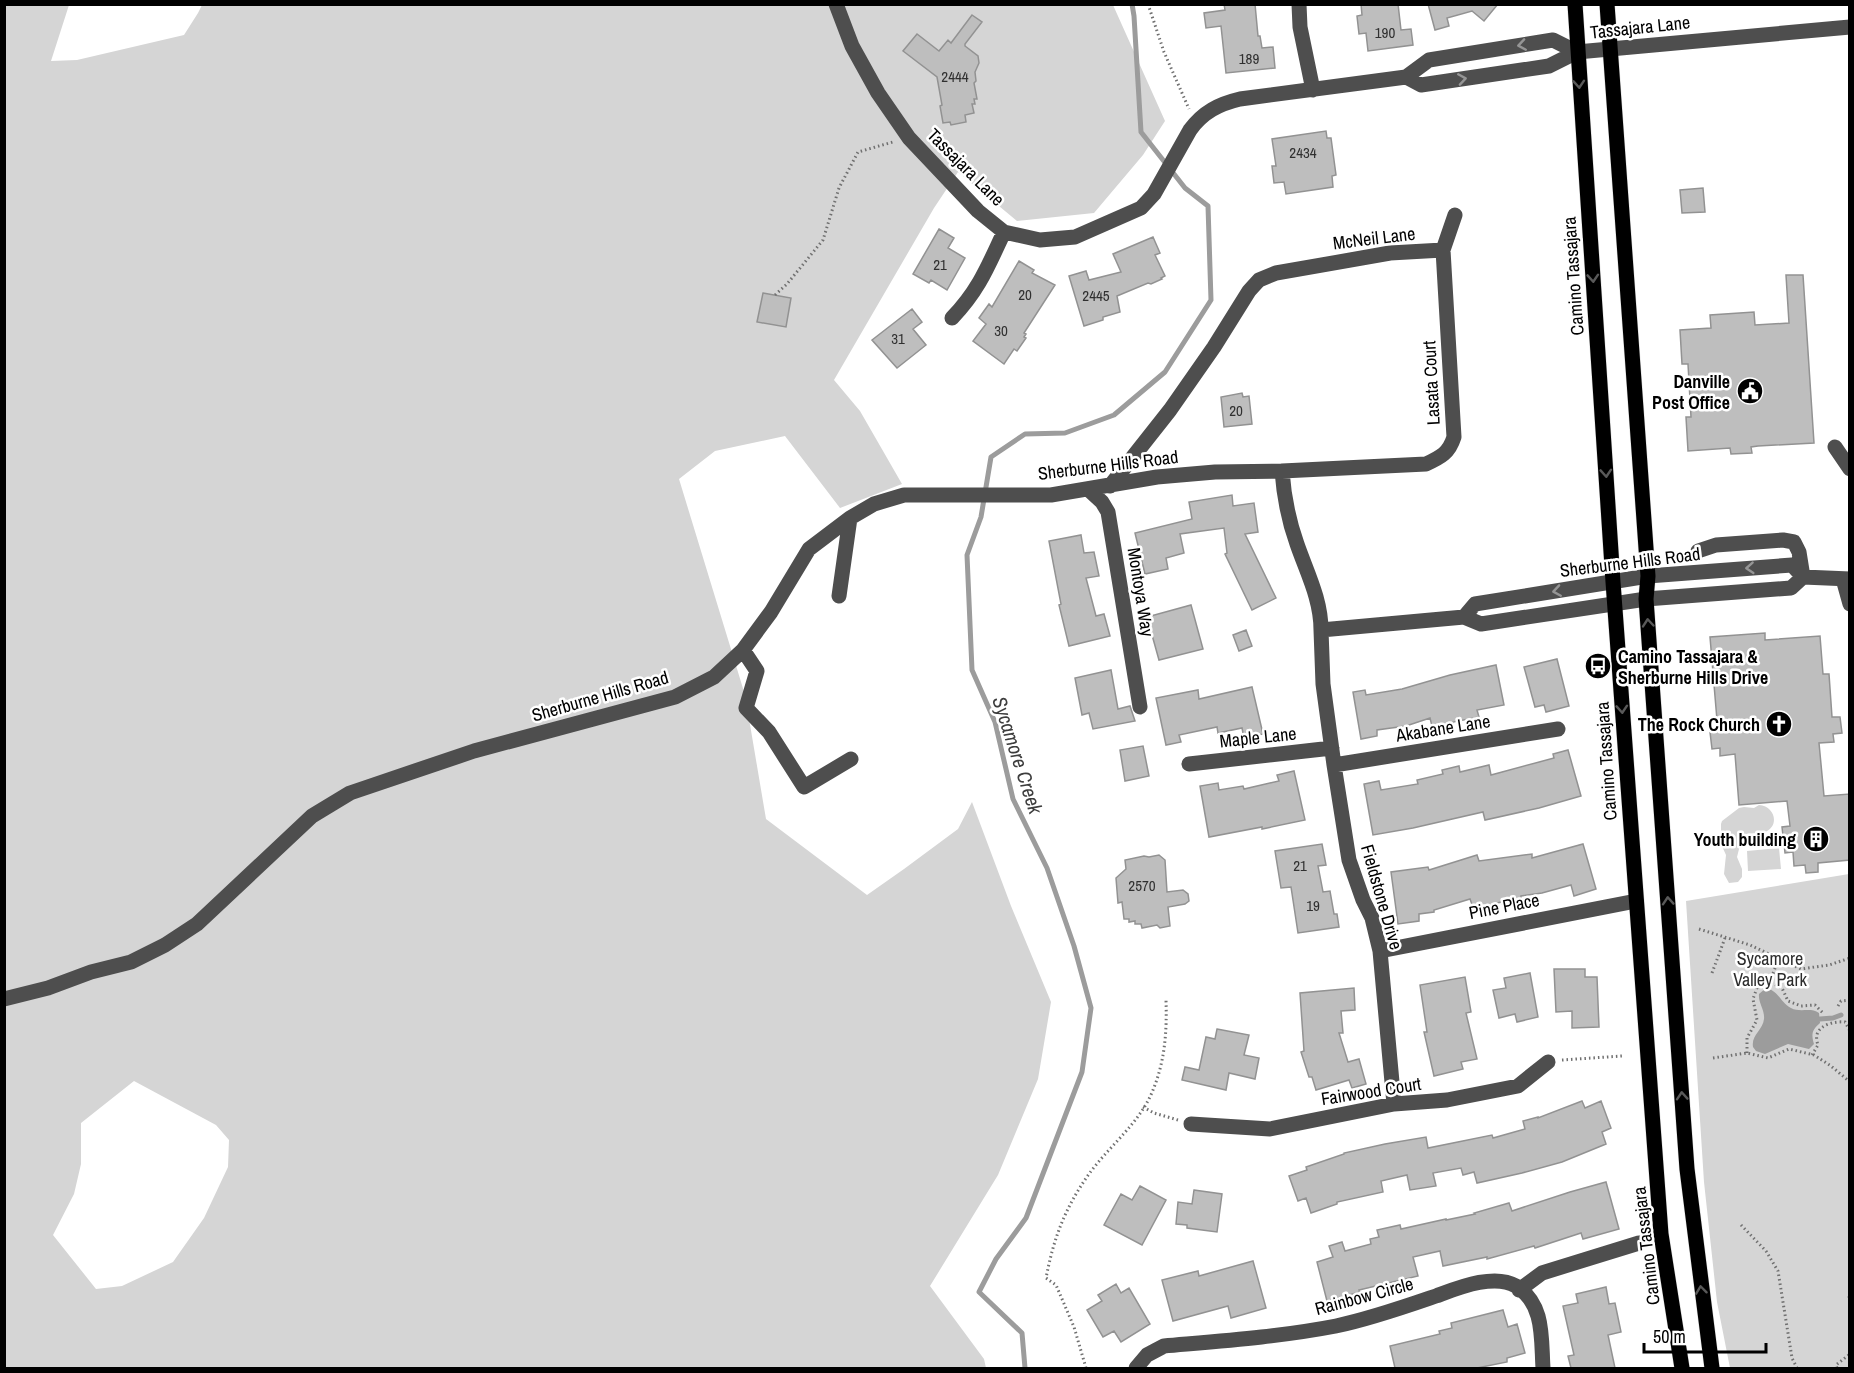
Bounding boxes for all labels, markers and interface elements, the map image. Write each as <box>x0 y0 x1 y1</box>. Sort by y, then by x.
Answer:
street label: Tassajara Lane <box>1589 9 1691 45</box>
house number: 190 <box>1375 22 1395 43</box>
one-way arrow <box>1517 39 1527 51</box>
house number: 189 <box>1239 48 1259 69</box>
house number: 2444 <box>941 66 969 87</box>
one-way arrow <box>1456 73 1466 86</box>
one-way arrow <box>1573 79 1586 88</box>
street label: Tassajara Lane <box>922 123 1010 211</box>
house number: 2434 <box>1289 142 1317 163</box>
street label: Camino Tassajara <box>1556 216 1590 336</box>
street label: McNeil Lane <box>1331 221 1417 255</box>
house number: 21 <box>933 254 947 275</box>
one-way arrow <box>1586 274 1599 283</box>
house number: 20 <box>1018 284 1032 305</box>
house number: 2445 <box>1082 285 1110 306</box>
house number: 30 <box>994 320 1008 341</box>
house number: 31 <box>891 328 905 349</box>
street label: Lasata Court <box>1416 340 1446 426</box>
place label: Danville Post Office <box>1652 369 1730 415</box>
public building icon: Danville Post Office <box>1735 376 1765 406</box>
house number: 20 <box>1229 400 1243 421</box>
street label: Sherburne Hills Road <box>1036 444 1180 486</box>
one-way arrow <box>1599 468 1612 478</box>
street label: Sherburne Hills Road <box>1558 541 1702 583</box>
street label: Montoya Way <box>1122 546 1160 639</box>
one-way arrow <box>1746 561 1755 574</box>
one-way arrow <box>1552 584 1562 597</box>
one-way arrow <box>1642 618 1655 628</box>
place label: Camino Tassajara & Sherburne Hills Drive <box>1618 644 1768 690</box>
bus stop icon: Camino Tassajara & Sherburne Hills Drive <box>1583 651 1613 681</box>
street label: Sherburne Hills Road <box>529 665 671 727</box>
water label: Sycamore Creek <box>986 693 1050 818</box>
street label: Camino Tassajara <box>1589 701 1623 821</box>
one-way arrow <box>1616 705 1629 714</box>
street label: Akabane Lane <box>1393 708 1492 748</box>
church icon: The Rock Church <box>1764 709 1794 739</box>
place label: The Rock Church <box>1638 712 1760 737</box>
street label: Maple Lane <box>1218 721 1298 753</box>
building icon: Youth building <box>1801 824 1831 854</box>
place label: Youth building <box>1694 827 1796 852</box>
street label: Fieldstone Drive <box>1355 842 1409 952</box>
house number: 21 <box>1293 855 1307 876</box>
house number: 2570 <box>1128 875 1156 896</box>
street label: Pine Place <box>1467 887 1541 925</box>
house number: 19 <box>1306 895 1320 916</box>
one-way arrow <box>1662 897 1675 906</box>
park label: Sycamore Valley Park <box>1733 946 1807 992</box>
street label: Fairwood Court <box>1319 1071 1423 1111</box>
one-way arrow <box>1676 1091 1689 1100</box>
street label: Camino Tassajara <box>1626 1185 1666 1307</box>
street label: Rainbow Circle <box>1312 1271 1416 1321</box>
one-way arrow <box>1696 1285 1708 1294</box>
scale bar <box>1644 1316 1766 1354</box>
text: 50 m <box>1653 1324 1686 1349</box>

